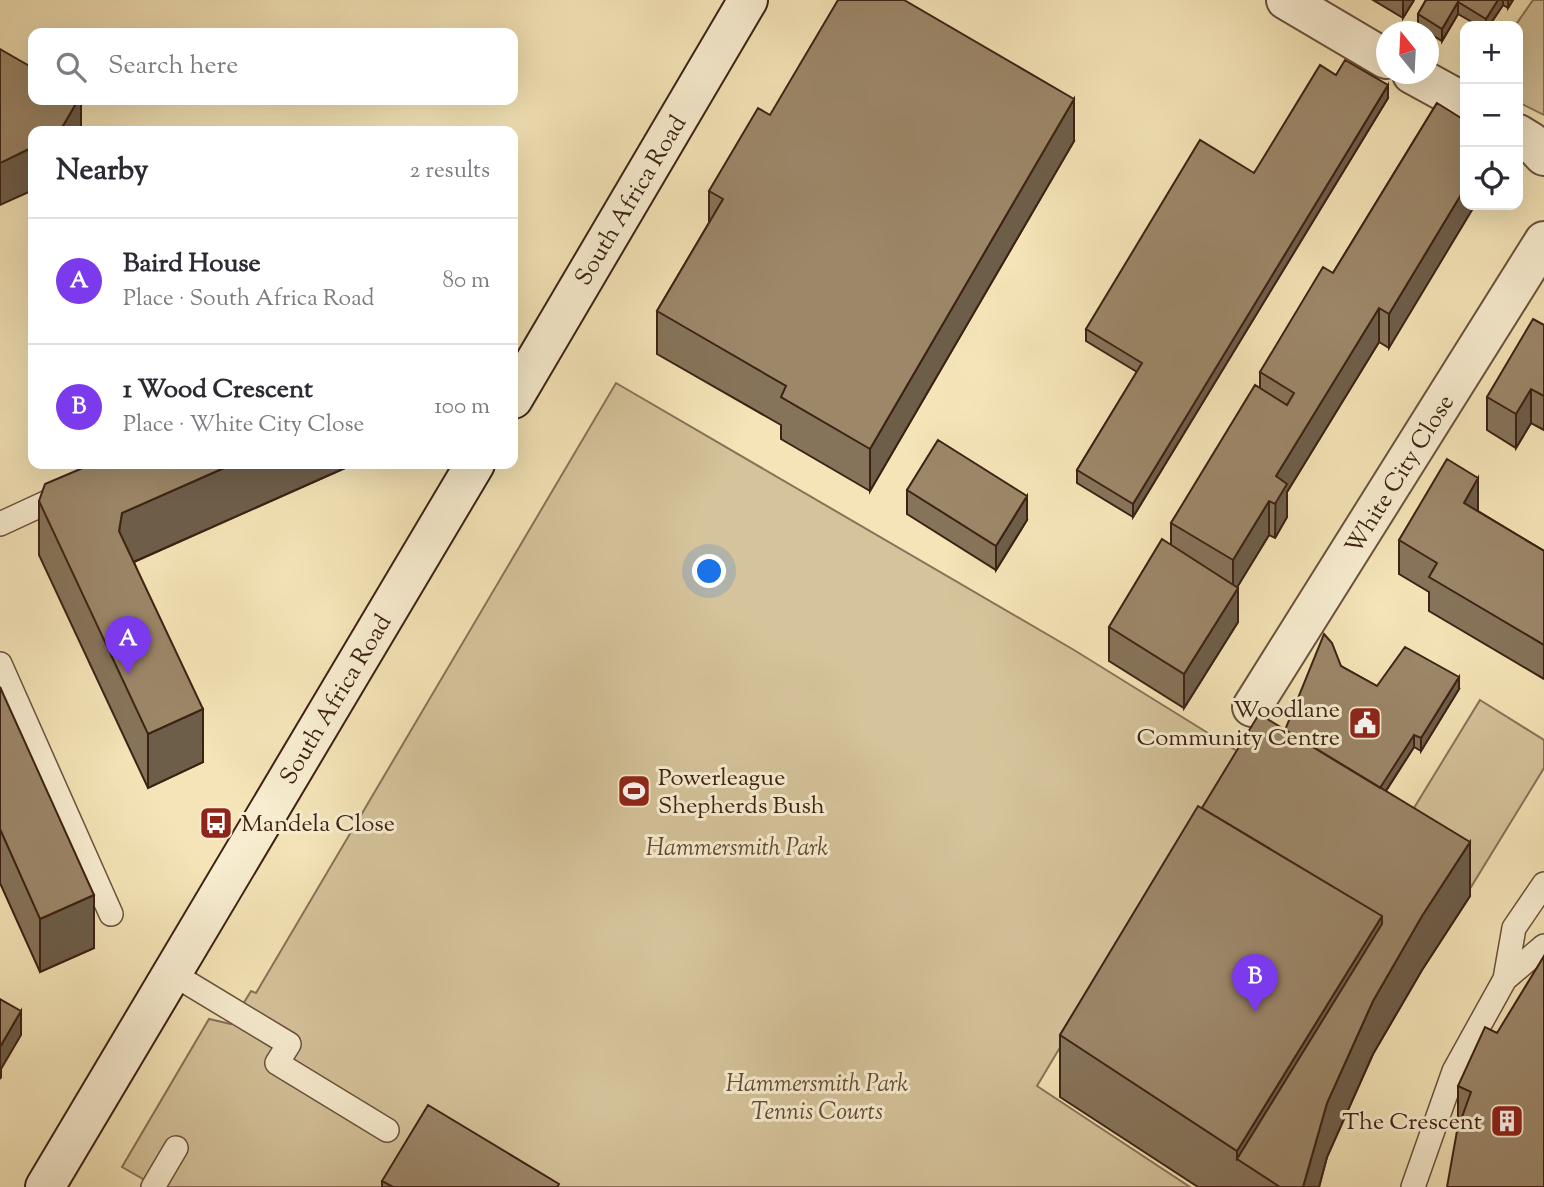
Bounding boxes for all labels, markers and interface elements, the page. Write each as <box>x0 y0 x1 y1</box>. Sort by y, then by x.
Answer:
north arrow <box>1376 21 1439 84</box>
map controls <box>1460 21 1523 210</box>
button: + <box>1460 21 1523 84</box>
search box <box>28 28 518 105</box>
icon: search <box>52 48 90 86</box>
text: Search here <box>108 48 238 85</box>
button: − <box>1460 84 1523 147</box>
street label: South Africa Road <box>567 109 696 293</box>
button: locate <box>1460 147 1523 210</box>
text: Nearby <box>56 150 148 193</box>
text: 2 results <box>410 155 490 188</box>
text: Baird House <box>123 246 261 283</box>
text: A <box>70 265 88 298</box>
text: 80 m <box>442 265 490 298</box>
text: Place · South Africa Road <box>123 283 374 316</box>
text: 1 Wood Crescent <box>123 372 313 409</box>
street label: White City Close <box>1338 389 1463 561</box>
text: B <box>72 391 86 424</box>
text: 100 m <box>434 391 490 424</box>
text: Place · White City Close <box>123 409 364 442</box>
your location <box>692 554 726 588</box>
street label: South Africa Road <box>272 608 401 792</box>
pin: A <box>105 616 151 674</box>
place label: Woodlane Community Centre <box>1137 694 1340 756</box>
public building icon: Woodlane Community Centre <box>1346 704 1384 742</box>
place label: Powerleague Shepherds Bush <box>658 762 825 824</box>
sports icon: Powerleague Shepherds Bush <box>615 772 653 810</box>
bus stop icon: Mandela Close <box>197 804 235 842</box>
place label: Mandela Close <box>241 808 395 842</box>
park label: Hammersmith Park <box>646 832 828 866</box>
pin: B <box>1232 954 1278 1012</box>
park label: Hammersmith Park Tennis Courts <box>726 1068 908 1130</box>
building icon: The Crescent <box>1488 1102 1526 1140</box>
place label: The Crescent <box>1342 1106 1482 1140</box>

